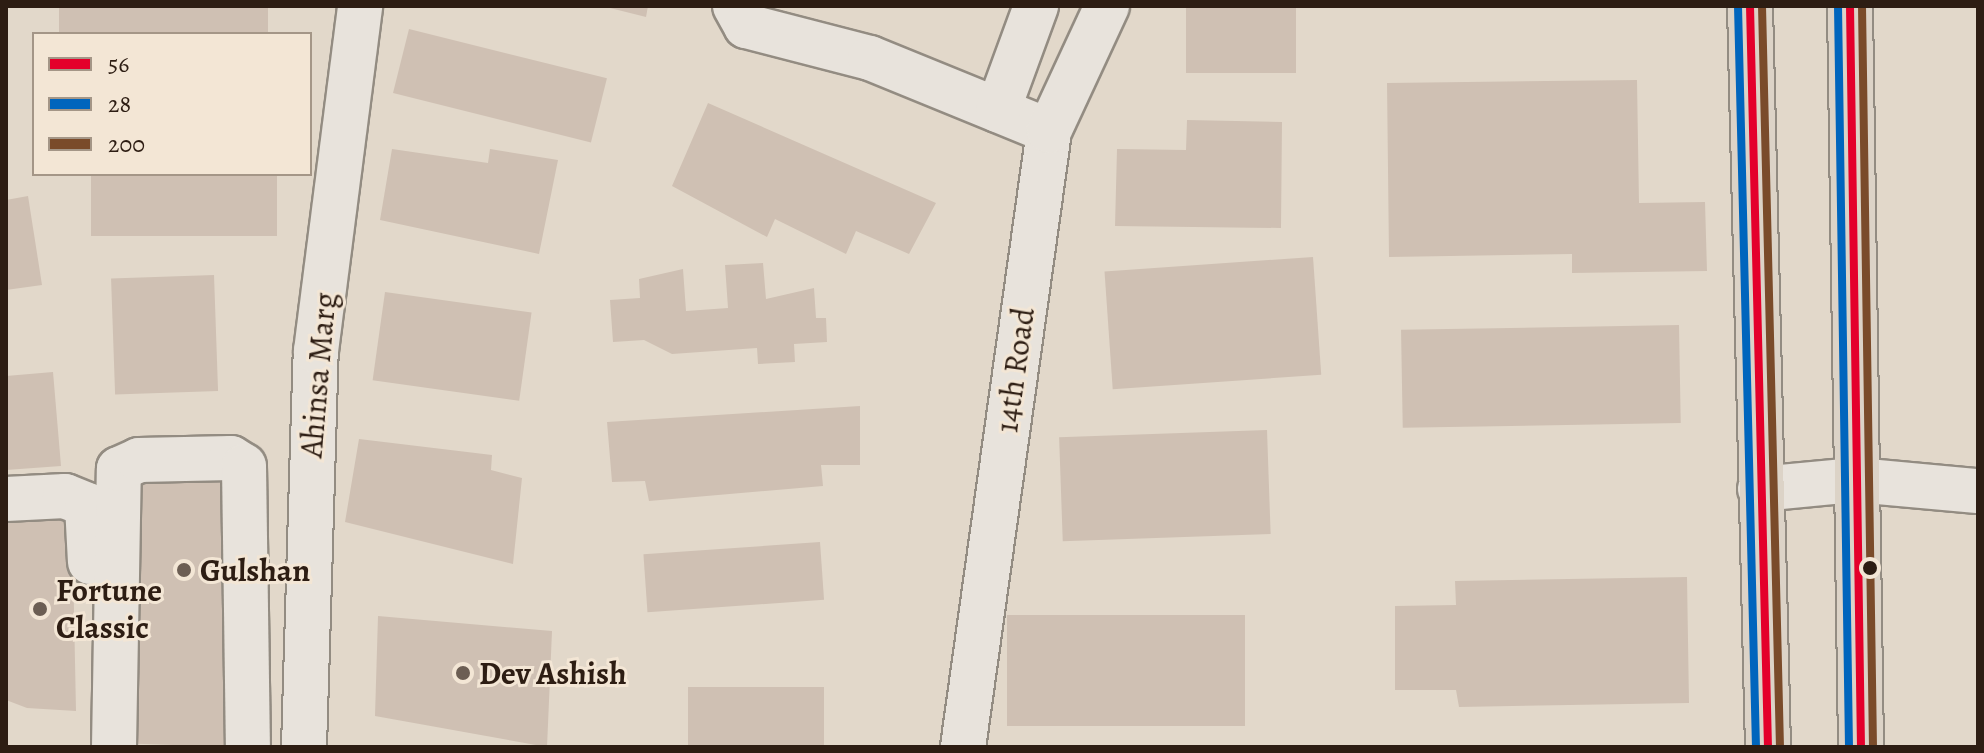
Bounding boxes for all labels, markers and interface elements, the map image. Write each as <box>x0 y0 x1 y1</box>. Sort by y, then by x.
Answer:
legend <box>32 32 312 176</box>
text: 56 <box>108 48 129 80</box>
text: 28 <box>108 88 131 120</box>
text: 200 <box>108 128 145 160</box>
street label: Ahinsa Marg <box>292 291 344 459</box>
street label: 14th Road <box>987 305 1043 435</box>
place label: Gulshan <box>200 551 310 589</box>
unlabelled marker <box>1862 560 1878 576</box>
marker: Gulshan <box>175 561 193 579</box>
place label: Fortune Classic <box>56 572 162 647</box>
marker: Fortune Classic <box>31 600 49 618</box>
place label: Dev Ashish <box>479 654 627 692</box>
marker: Dev Ashish <box>454 664 472 682</box>

